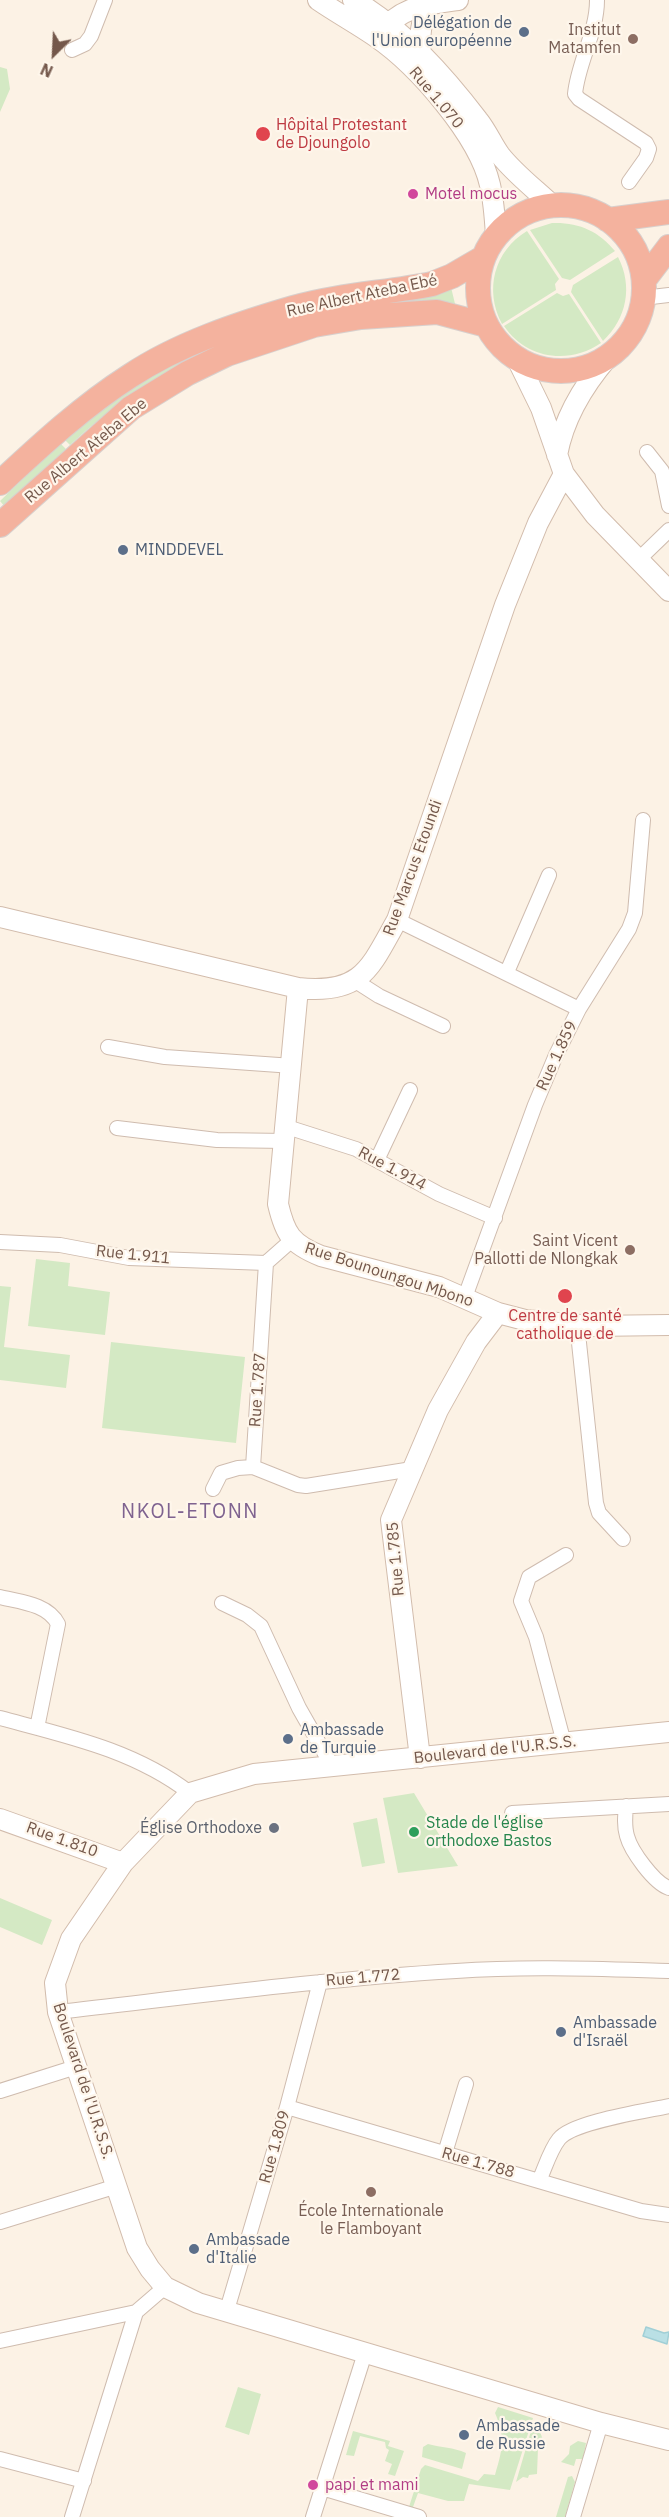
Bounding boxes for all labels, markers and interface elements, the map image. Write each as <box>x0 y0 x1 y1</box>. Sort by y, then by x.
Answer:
place label: Délégation de l'Union européenne <box>372 13 512 51</box>
place label: Institut Matamfen <box>548 20 621 58</box>
north arrow <box>24 24 84 84</box>
marker: Délégation de l'Union européenne <box>517 25 531 39</box>
marker: Institut Matamfen <box>626 32 640 46</box>
text: N <box>37 59 56 82</box>
street label: Rue 1.070 <box>405 63 467 133</box>
place label: Hôpital Protestant de Djoungolo <box>276 115 407 153</box>
marker: Hôpital Protestant de Djoungolo <box>254 125 272 143</box>
place label: Motel mocus <box>425 184 517 204</box>
marker: Motel mocus <box>406 187 420 201</box>
street label: Rue Albert Ateba Ebé <box>285 271 439 321</box>
street label: Rue Albert Ateba Ebe <box>21 394 151 508</box>
place label: MINDDEVEL <box>135 540 223 560</box>
marker: MINDDEVEL <box>116 543 130 557</box>
street label: Rue Marcus Etoundi <box>379 797 447 939</box>
street label: Rue 1.859 <box>533 1018 581 1094</box>
street label: Rue 1.914 <box>355 1143 429 1195</box>
place label: Saint Vicent Pallotti de Nlongkak <box>474 1231 618 1269</box>
street label: Rue Bounoungou Mbono <box>302 1239 476 1311</box>
street label: Rue 1.911 <box>95 1242 171 1268</box>
marker: Saint Vicent Pallotti de Nlongkak <box>623 1243 637 1257</box>
marker: Centre de santé catholique de <box>556 1287 574 1305</box>
place label: Centre de santé catholique de <box>508 1306 622 1344</box>
street label: Rue 1.787 <box>246 1352 270 1428</box>
district label: NKOL-ETONN <box>121 1500 259 1524</box>
street label: Rue 1.785 <box>383 1521 409 1597</box>
place label: Ambassade de Turquie <box>300 1720 384 1758</box>
marker: Ambassade de Turquie <box>281 1732 295 1746</box>
street label: Boulevard de l'U.R.S.S. <box>413 1732 577 1768</box>
place label: Stade de l'église orthodoxe Bastos <box>426 1813 552 1851</box>
street label: Rue 1.810 <box>24 1818 100 1862</box>
place label: Église Orthodoxe <box>140 1818 262 1838</box>
marker: Église Orthodoxe <box>267 1821 281 1835</box>
marker: Stade de l'église orthodoxe Bastos <box>407 1825 421 1839</box>
street label: Rue 1.772 <box>325 1965 401 1991</box>
street label: Boulevard de l'U.R.S.S. <box>49 2000 117 2162</box>
place label: Ambassade d'Israël <box>573 2013 657 2051</box>
marker: Ambassade d'Israël <box>554 2025 568 2039</box>
street label: Rue 1.809 <box>255 2108 295 2186</box>
street label: Rue 1.788 <box>439 2143 517 2183</box>
marker: École Internationale le Flamboyant <box>364 2185 378 2199</box>
place label: École Internationale le Flamboyant <box>298 2201 444 2239</box>
place label: Ambassade d'Italie <box>206 2230 290 2268</box>
marker: Ambassade d'Italie <box>187 2242 201 2256</box>
place label: Ambassade de Russie <box>476 2416 560 2454</box>
marker: Ambassade de Russie <box>457 2428 471 2442</box>
place label: papi et mami <box>325 2475 419 2495</box>
marker: papi et mami <box>306 2478 320 2492</box>

